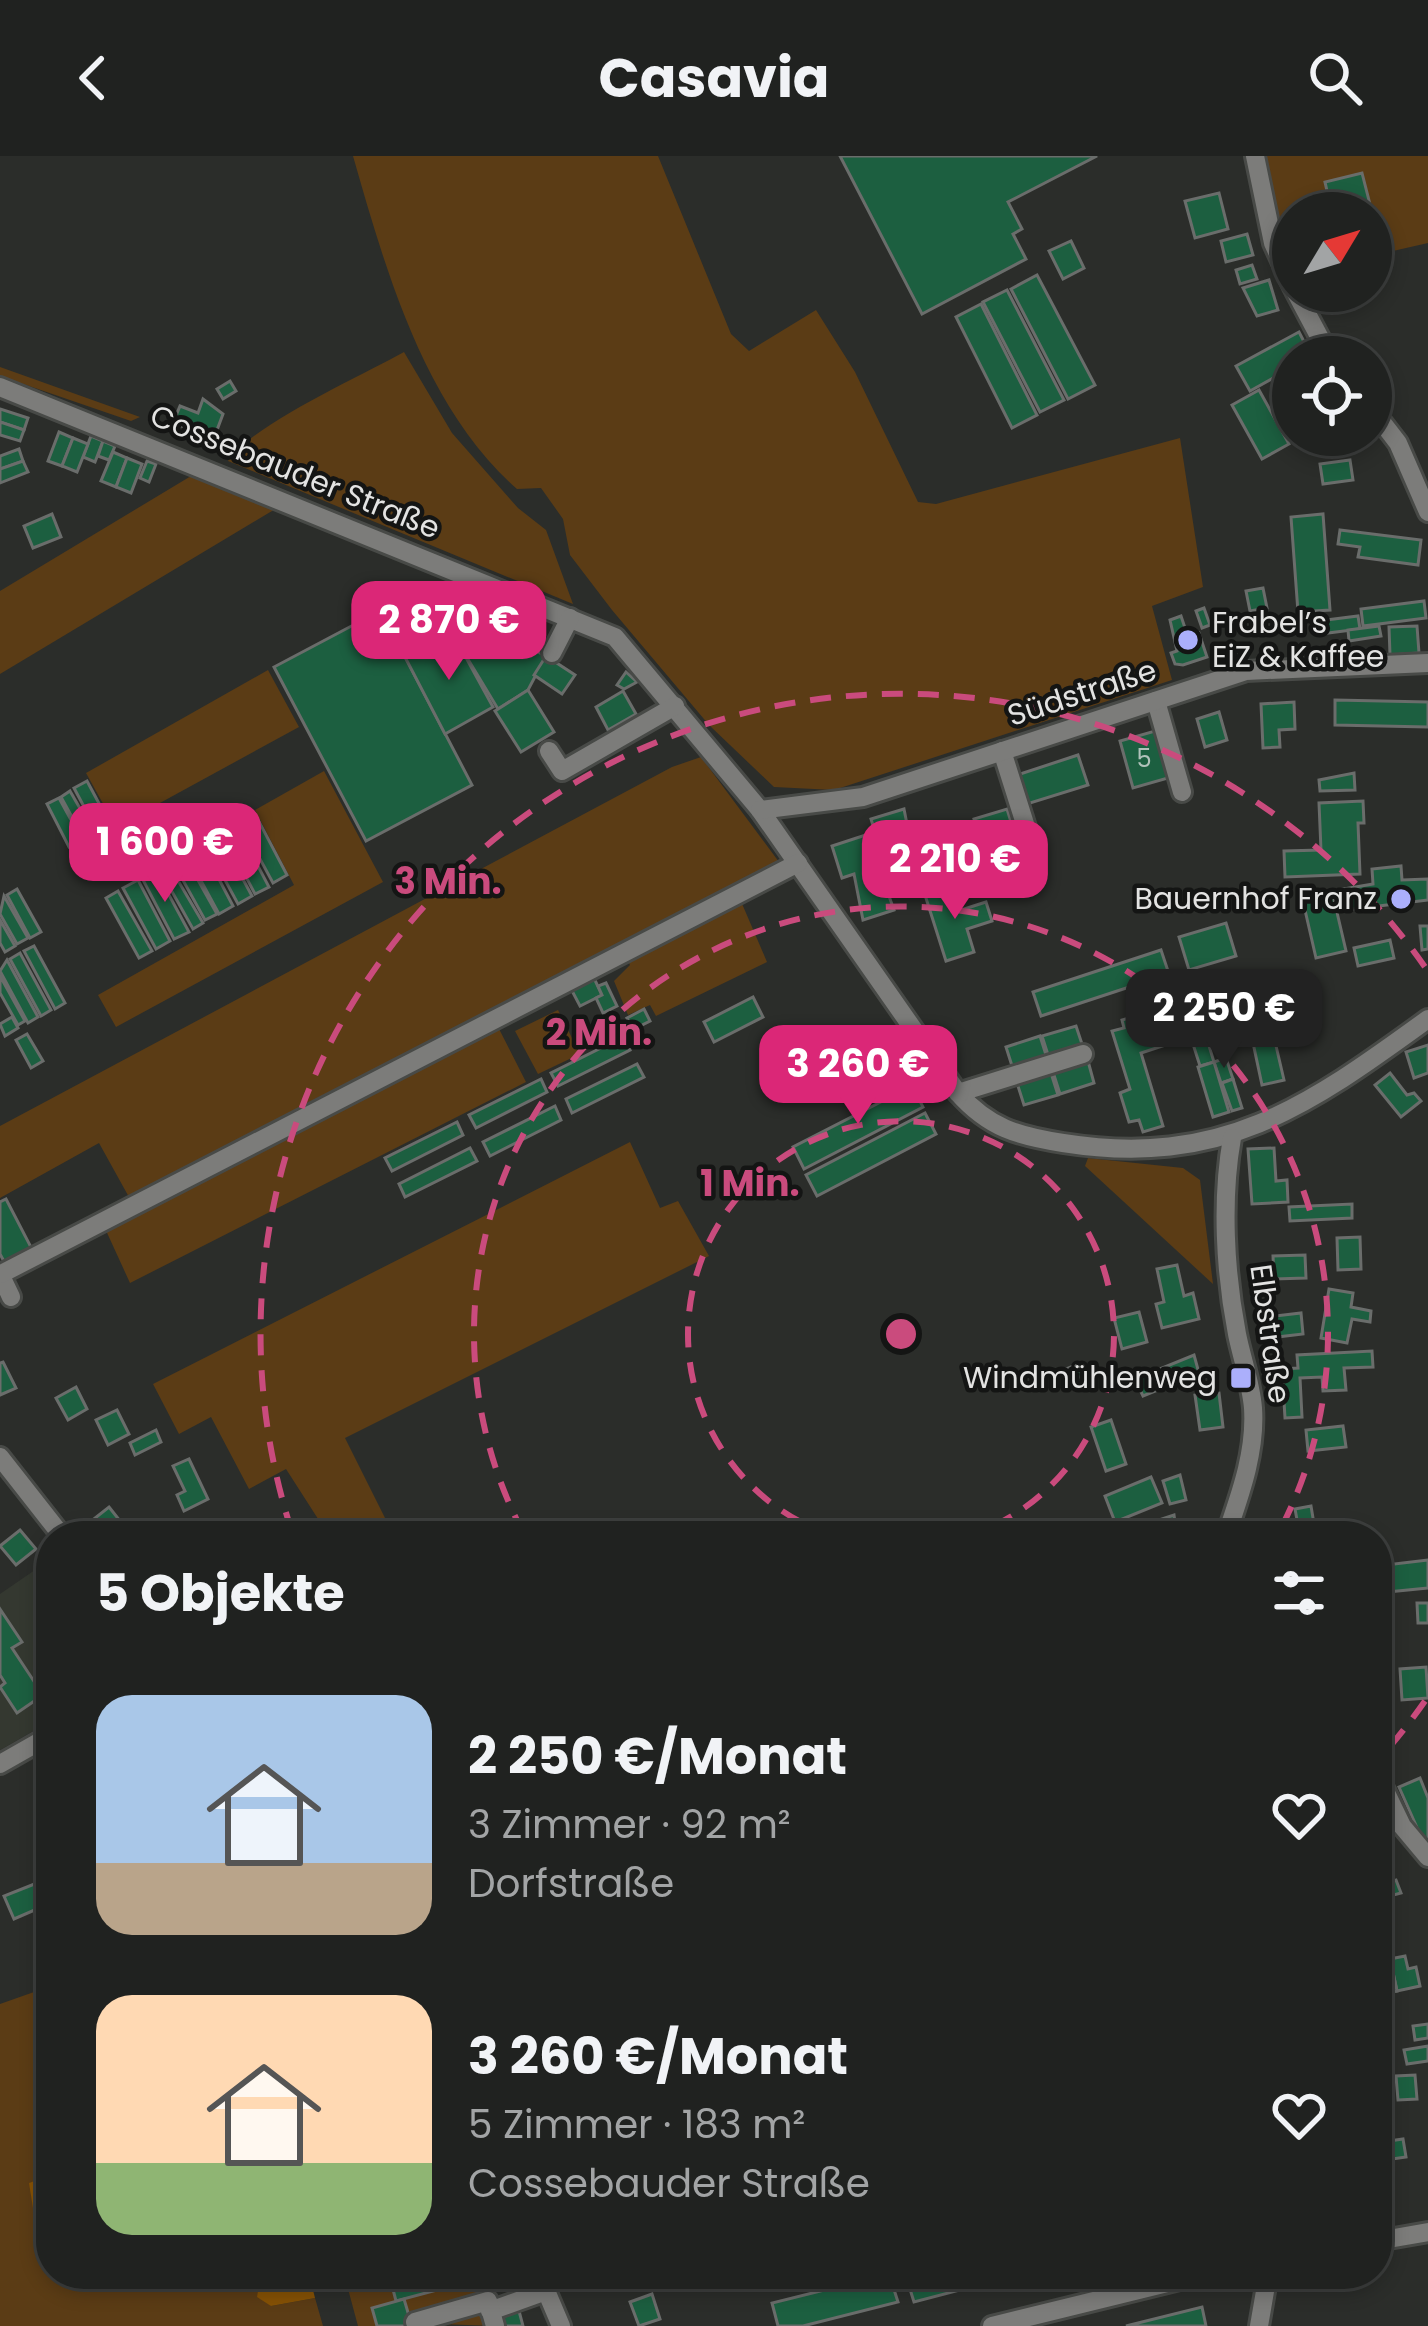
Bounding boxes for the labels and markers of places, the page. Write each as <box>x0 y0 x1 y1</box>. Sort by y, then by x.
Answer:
pin: 2 870 € <box>338 581 560 683</box>
place label: Frabel’s EiZ & Kaffee <box>1212 601 1384 678</box>
marker: Frabel’s EiZ & Kaffee <box>1175 627 1201 653</box>
pin: 1 600 € <box>54 803 276 905</box>
pin: 2 210 € <box>844 820 1066 922</box>
place label: Bauernhof Franz <box>1134 877 1377 920</box>
marker: Bauernhof Franz <box>1388 886 1414 912</box>
pin: 2 250 € <box>1113 969 1335 1071</box>
pin: 3 260 € <box>747 1025 969 1127</box>
centre of rings <box>880 1313 922 1355</box>
place label: Windmühlenweg <box>963 1356 1217 1399</box>
marker: Windmühlenweg <box>1228 1365 1254 1391</box>

